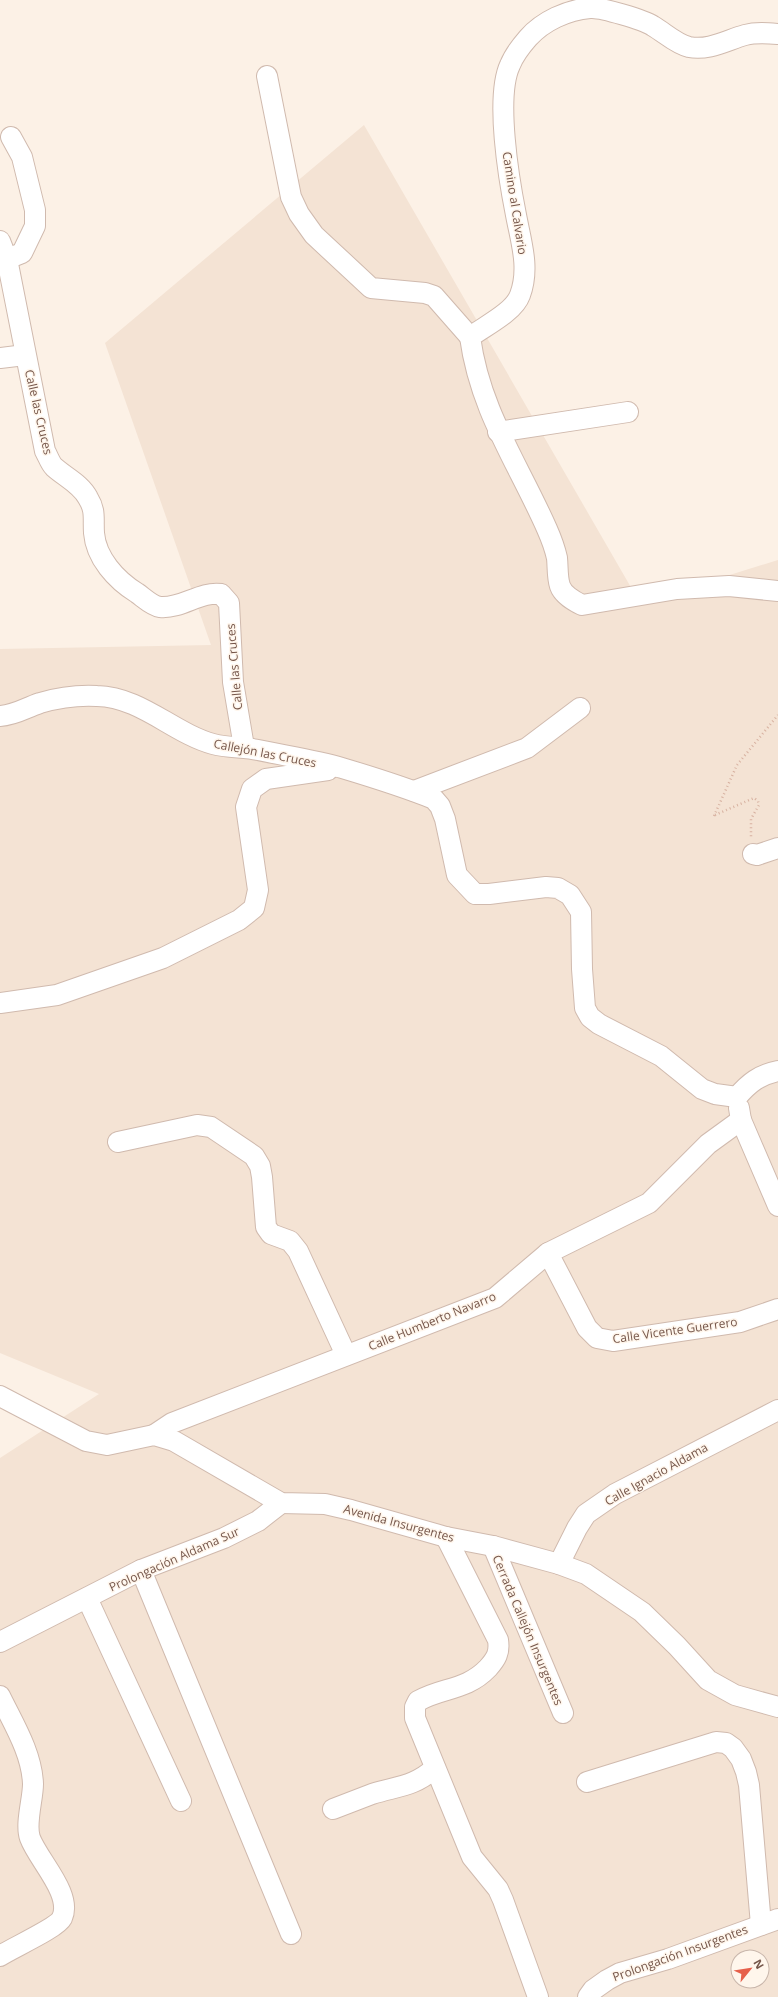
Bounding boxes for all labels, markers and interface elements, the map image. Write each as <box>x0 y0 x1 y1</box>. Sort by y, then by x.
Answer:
street label: Camino al Calvario <box>498 150 532 256</box>
street label: Calle las Cruces <box>21 368 57 456</box>
street label: Calle las Cruces <box>222 623 246 711</box>
street label: Callejón las Cruces <box>212 735 318 771</box>
street label: Calle Humberto Navarro <box>366 1288 498 1354</box>
street label: Calle Vicente Guerrero <box>612 1313 738 1347</box>
street label: Calle Ignacio Aldama <box>601 1439 711 1509</box>
street label: Avenida Insurgentes <box>342 1500 456 1546</box>
street label: Prolongación Aldama Sur <box>106 1523 242 1595</box>
street label: Cerrada Callejón Insurgentes <box>489 1552 568 1708</box>
street label: Prolongación Insurgentes <box>610 1921 750 1985</box>
north arrow <box>730 1949 770 1989</box>
text: N <box>750 1956 768 1971</box>

